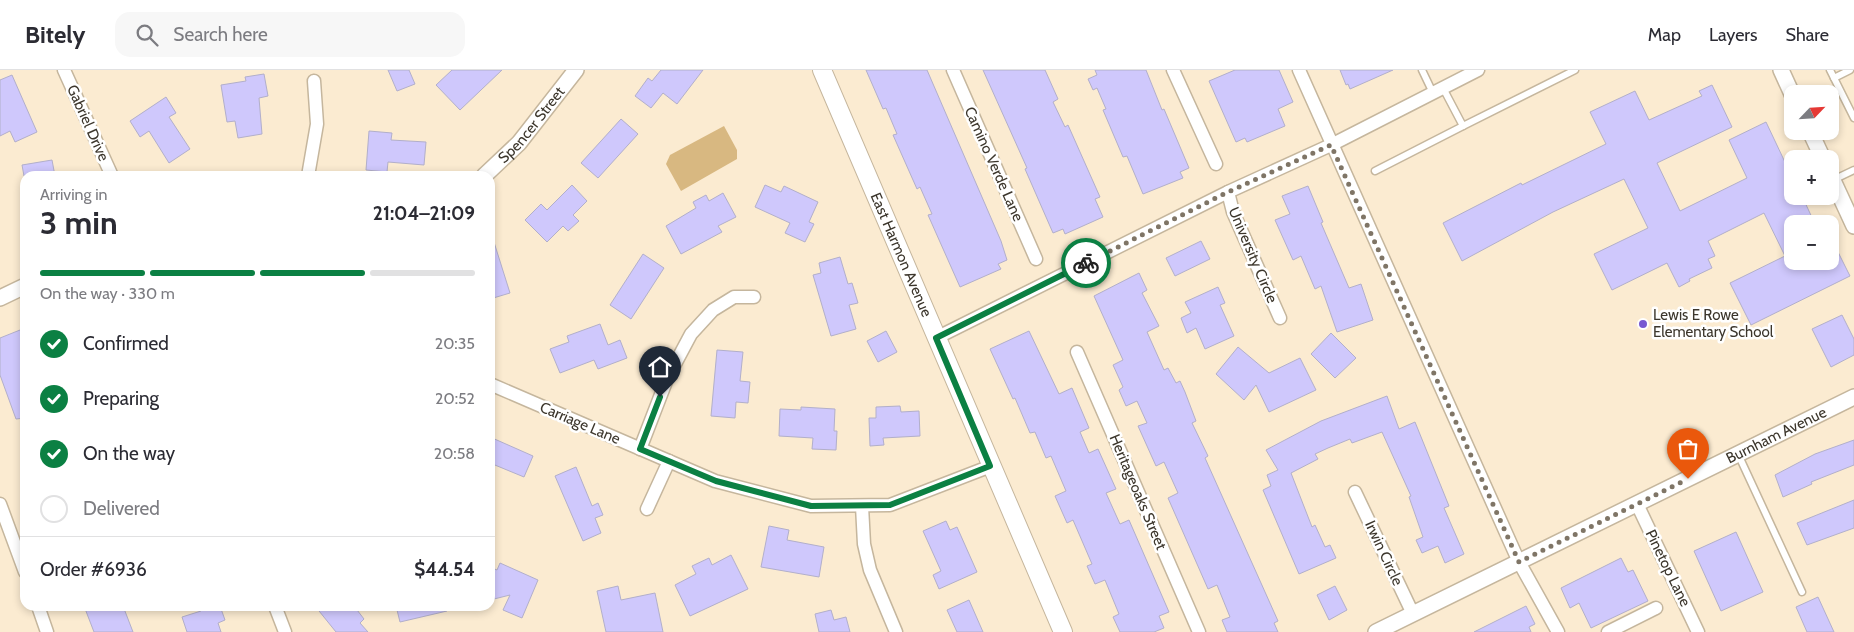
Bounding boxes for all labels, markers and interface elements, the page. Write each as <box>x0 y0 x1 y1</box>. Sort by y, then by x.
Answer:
search box <box>115 12 465 57</box>
text: Bitely <box>25 20 85 49</box>
icon: search <box>133 21 161 49</box>
text: Search here <box>173 23 268 46</box>
text: Map <box>1648 24 1681 46</box>
text: Layers <box>1709 24 1758 46</box>
text: Share <box>1786 24 1829 46</box>
street label: Gabriel Drive <box>63 82 113 164</box>
street label: Spencer Street <box>494 83 569 167</box>
north arrow <box>1784 85 1839 140</box>
map controls <box>1784 85 1839 270</box>
street label: Camino Verde Lane <box>961 104 1027 224</box>
button: + <box>1784 150 1839 205</box>
text: Arriving in <box>40 185 107 204</box>
street label: East Harmon Avenue <box>867 190 936 320</box>
text: 21:04–21:09 <box>373 202 475 225</box>
text: 3 min <box>40 203 118 242</box>
street label: University Circle <box>1225 204 1281 306</box>
button: − <box>1784 215 1839 270</box>
courier <box>1061 238 1111 288</box>
icon: bike <box>1072 249 1100 277</box>
text: On the way · 330 m <box>40 284 175 303</box>
place label: Lewis E Rowe Elementary School <box>1653 306 1774 341</box>
marker: Lewis E Rowe Elementary School <box>1637 318 1649 330</box>
icon: check <box>40 330 68 358</box>
text: Confirmed <box>83 332 169 355</box>
text: 20:35 <box>435 334 475 353</box>
pin <box>639 346 681 397</box>
icon: home <box>646 353 674 381</box>
icon: check <box>40 385 68 413</box>
text: Preparing <box>83 387 159 410</box>
text: 20:52 <box>435 389 475 408</box>
street label: Carriage Lane <box>537 398 623 448</box>
street label: Burnham Avenue <box>1723 403 1830 467</box>
pin <box>1667 428 1709 479</box>
street label: Heritageoaks Street <box>1106 432 1170 552</box>
icon: bag <box>1674 435 1702 463</box>
icon: check <box>40 440 68 468</box>
text: On the way <box>83 442 175 465</box>
text: 20:58 <box>434 444 475 463</box>
text: Delivered <box>83 497 160 520</box>
street label: Irwin Circle <box>1361 518 1407 589</box>
street label: Pinetop Lane <box>1642 527 1695 610</box>
text: Order #6936 <box>40 558 147 581</box>
text: $44.54 <box>414 558 475 581</box>

